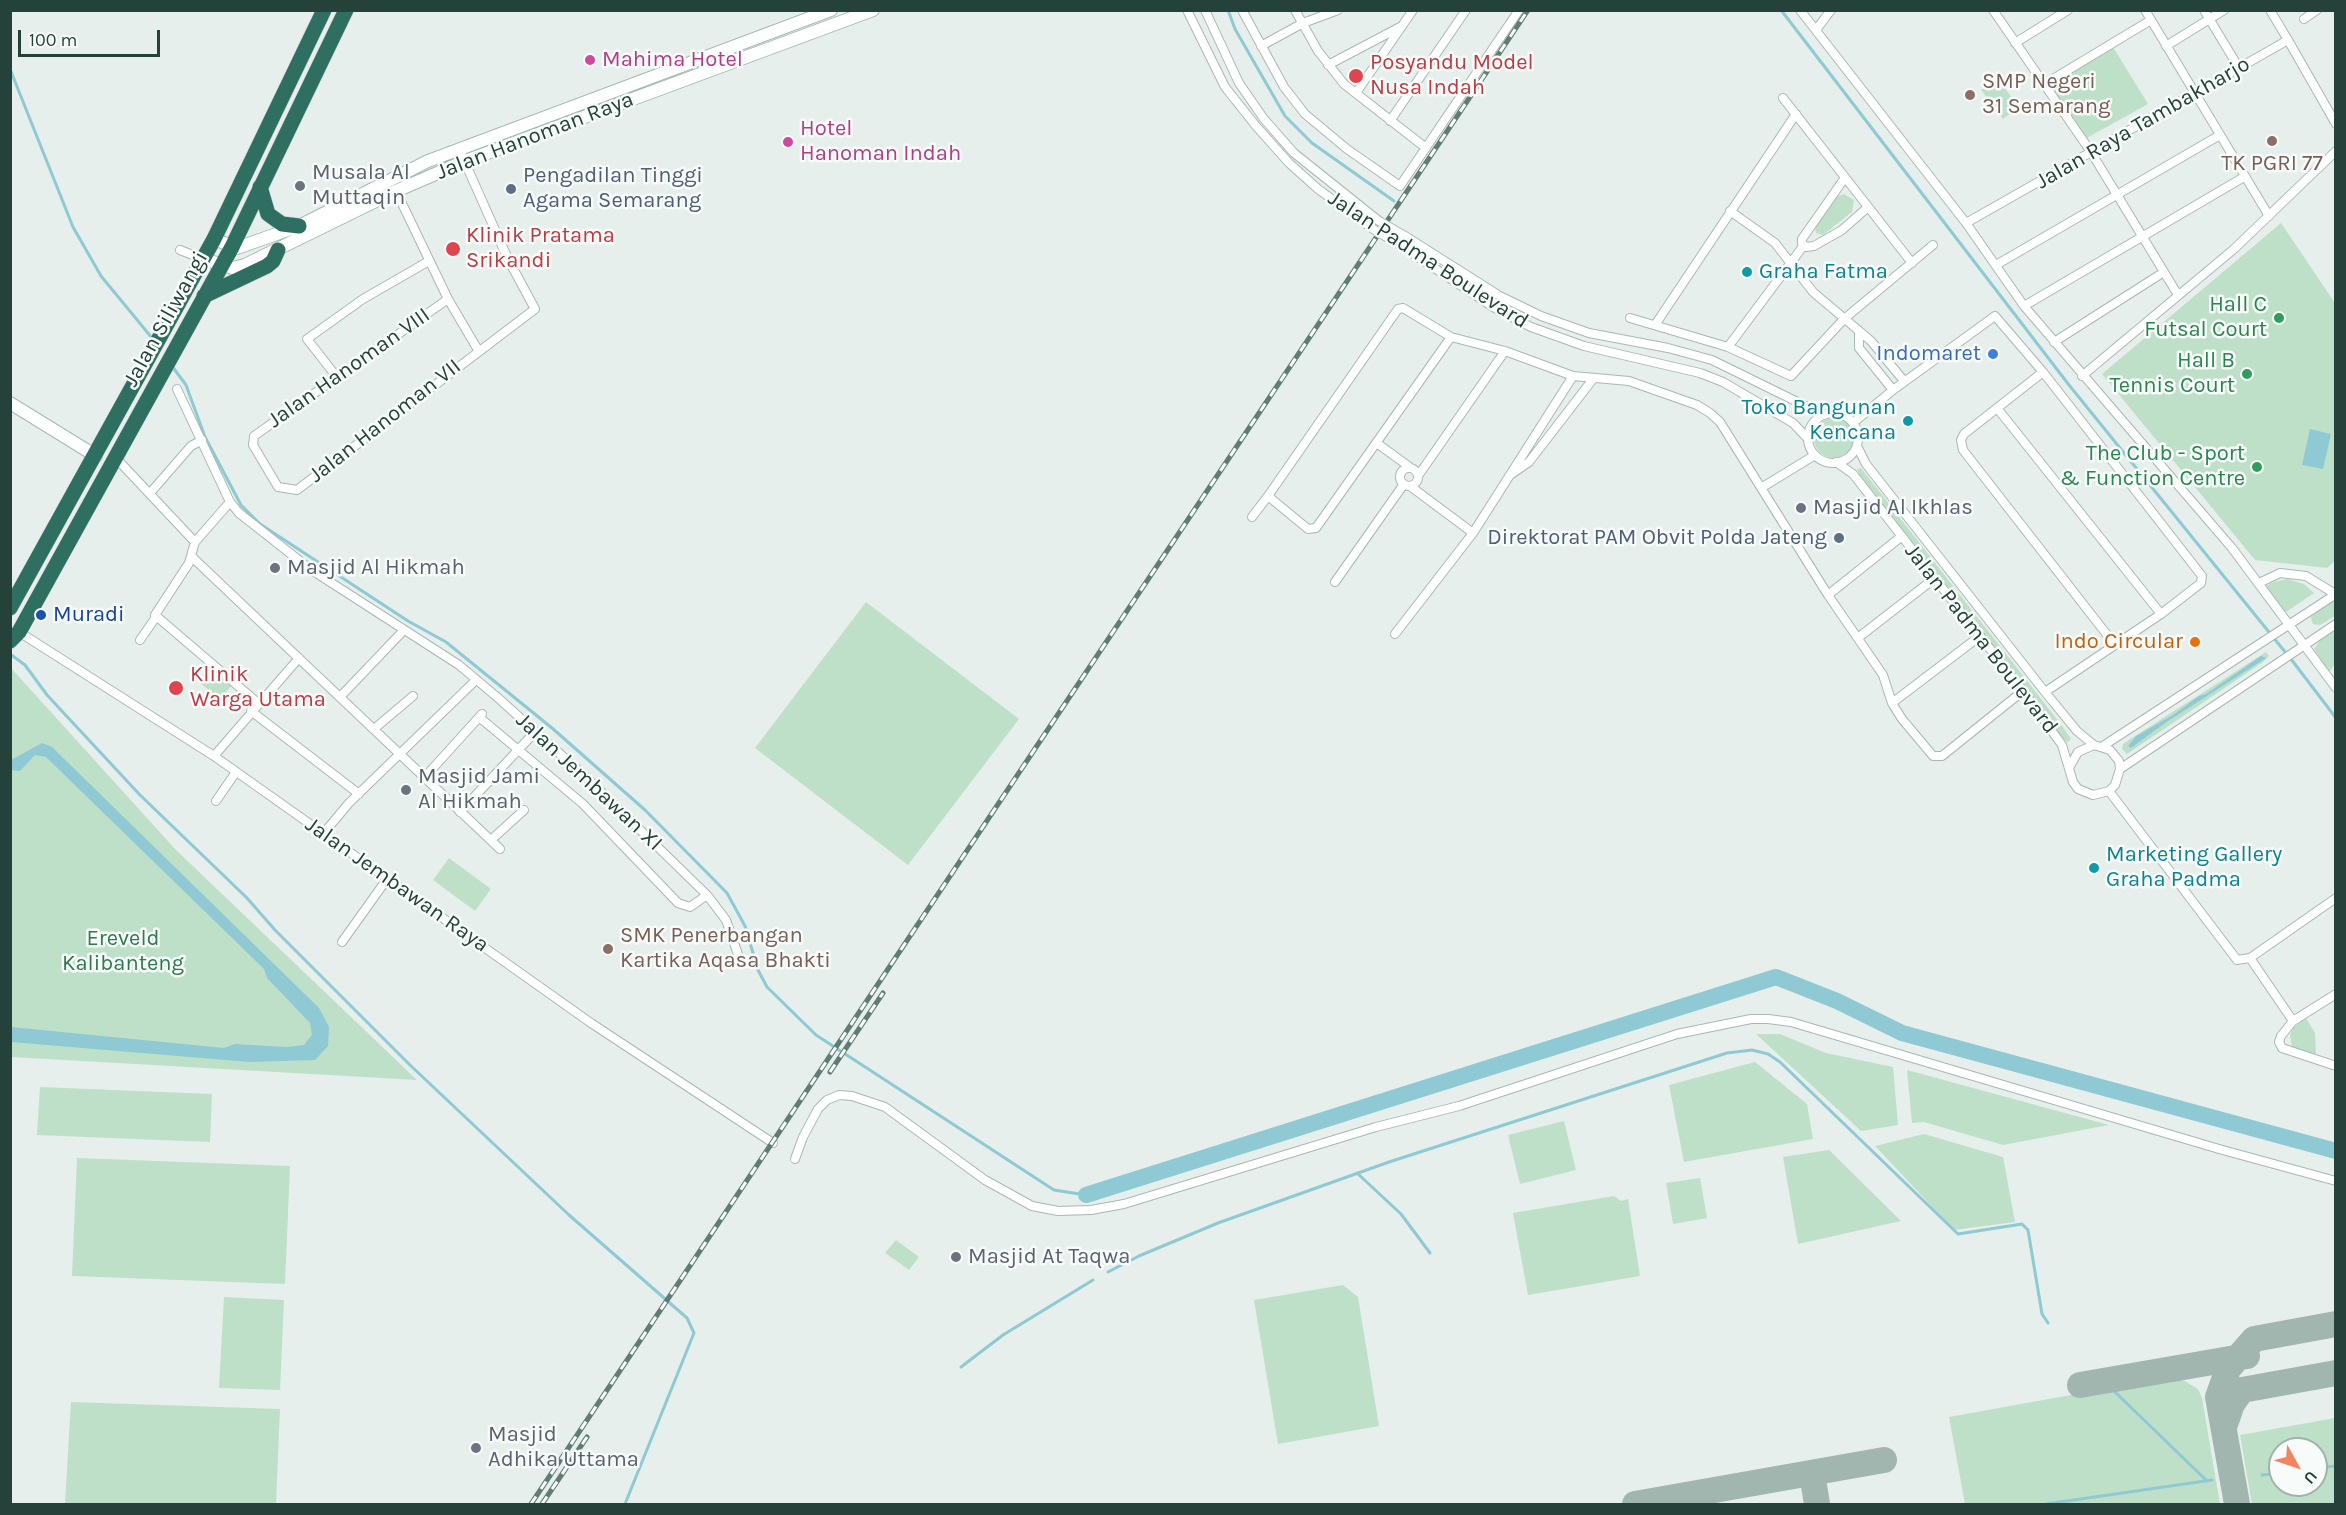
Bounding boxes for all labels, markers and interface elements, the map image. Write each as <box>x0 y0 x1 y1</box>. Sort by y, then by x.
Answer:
scale bar <box>21 18 164 56</box>
text: 100 m <box>29 29 77 51</box>
place label: Mahima Hotel <box>602 47 743 73</box>
place label: Posyandu Model Nusa Indah <box>1370 50 1534 101</box>
street label: Jalan Raya Tambakharjo <box>2031 51 2255 195</box>
marker: Mahima Hotel <box>583 53 597 67</box>
marker: Posyandu Model Nusa Indah <box>1347 67 1365 85</box>
place label: SMP Negeri 31 Semarang <box>1982 69 2111 120</box>
street label: Jalan Hanoman Raya <box>433 86 637 186</box>
marker: SMP Negeri 31 Semarang <box>1963 88 1977 102</box>
place label: Hotel Hanoman Indah <box>800 116 961 168</box>
marker: TK PGRI 77 <box>2265 134 2279 148</box>
marker: Hotel Hanoman Indah <box>781 135 795 149</box>
place label: TK PGRI 77 <box>2221 151 2323 177</box>
place label: Musala Al Muttaqin <box>312 160 410 212</box>
place label: Pengadilan Tinggi Agama Semarang <box>523 163 703 214</box>
marker: Musala Al Muttaqin <box>293 179 307 193</box>
marker: Pengadilan Tinggi Agama Semarang <box>504 182 518 196</box>
street label: Jalan Padma Boulevard <box>1323 185 1533 335</box>
place label: Klinik Pratama Srikandi <box>466 223 615 274</box>
marker: Klinik Pratama Srikandi <box>444 240 462 258</box>
street label: Jalan Siliwangi <box>118 247 214 391</box>
place label: Graha Fatma <box>1759 259 1888 285</box>
marker: Graha Fatma <box>1740 265 1754 279</box>
place label: Hall C Futsal Court <box>2144 292 2267 344</box>
street label: Jalan Hanoman VIII <box>263 302 435 434</box>
marker: Hall C Futsal Court <box>2272 311 2286 325</box>
place label: Indomaret <box>1876 341 1981 367</box>
marker: Indomaret <box>1986 347 2000 361</box>
place label: Hall B Tennis Court <box>2109 348 2235 400</box>
street label: Jalan Hanoman VII <box>304 353 466 489</box>
marker: Hall B Tennis Court <box>2240 367 2254 381</box>
place label: Toko Bangunan Kencana <box>1742 395 1896 446</box>
marker: Toko Bangunan Kencana <box>1901 414 1915 428</box>
place label: The Club - Sport & Function Centre <box>2060 441 2245 493</box>
marker: The Club - Sport & Function Centre <box>2250 460 2264 474</box>
place label: Masjid Al Ikhlas <box>1813 495 1973 521</box>
marker: Masjid Al Ikhlas <box>1794 501 1808 515</box>
place label: Direktorat PAM Obvit Polda Jateng <box>1487 525 1827 551</box>
marker: Direktorat PAM Obvit Polda Jateng <box>1832 531 1846 545</box>
street label: Jalan Padma Boulevard <box>1899 539 2063 739</box>
place label: Masjid Al Hikmah <box>287 555 465 581</box>
marker: Masjid Al Hikmah <box>268 561 282 575</box>
place label: Muradi <box>53 602 125 628</box>
marker: Muradi <box>34 608 48 622</box>
place label: Indo Circular <box>2054 629 2183 655</box>
marker: Indo Circular <box>2188 635 2202 649</box>
place label: Klinik Warga Utama <box>190 662 326 714</box>
marker: Klinik Warga Utama <box>167 679 185 697</box>
street label: Jalan Jembawan XI <box>510 707 668 857</box>
place label: Masjid Jami Al Hikmah <box>418 764 540 816</box>
marker: Masjid Jami Al Hikmah <box>399 783 413 797</box>
street label: Jalan Jembawan Raya <box>300 812 494 958</box>
place label: Marketing Gallery Graha Padma <box>2106 842 2282 894</box>
marker: Marketing Gallery Graha Padma <box>2087 861 2101 875</box>
place label: SMK Penerbangan Kartika Aqasa Bhakti <box>620 923 831 974</box>
park label: Ereveld Kalibanteng <box>62 926 184 978</box>
marker: SMK Penerbangan Kartika Aqasa Bhakti <box>601 942 615 956</box>
place label: Masjid At Taqwa <box>968 1244 1130 1270</box>
marker: Masjid At Taqwa <box>949 1250 963 1264</box>
place label: Masjid Adhika Uttama <box>488 1422 639 1474</box>
north arrow <box>2268 1437 2328 1497</box>
marker: Masjid Adhika Uttama <box>469 1441 483 1455</box>
text: U <box>2300 1467 2321 1488</box>

